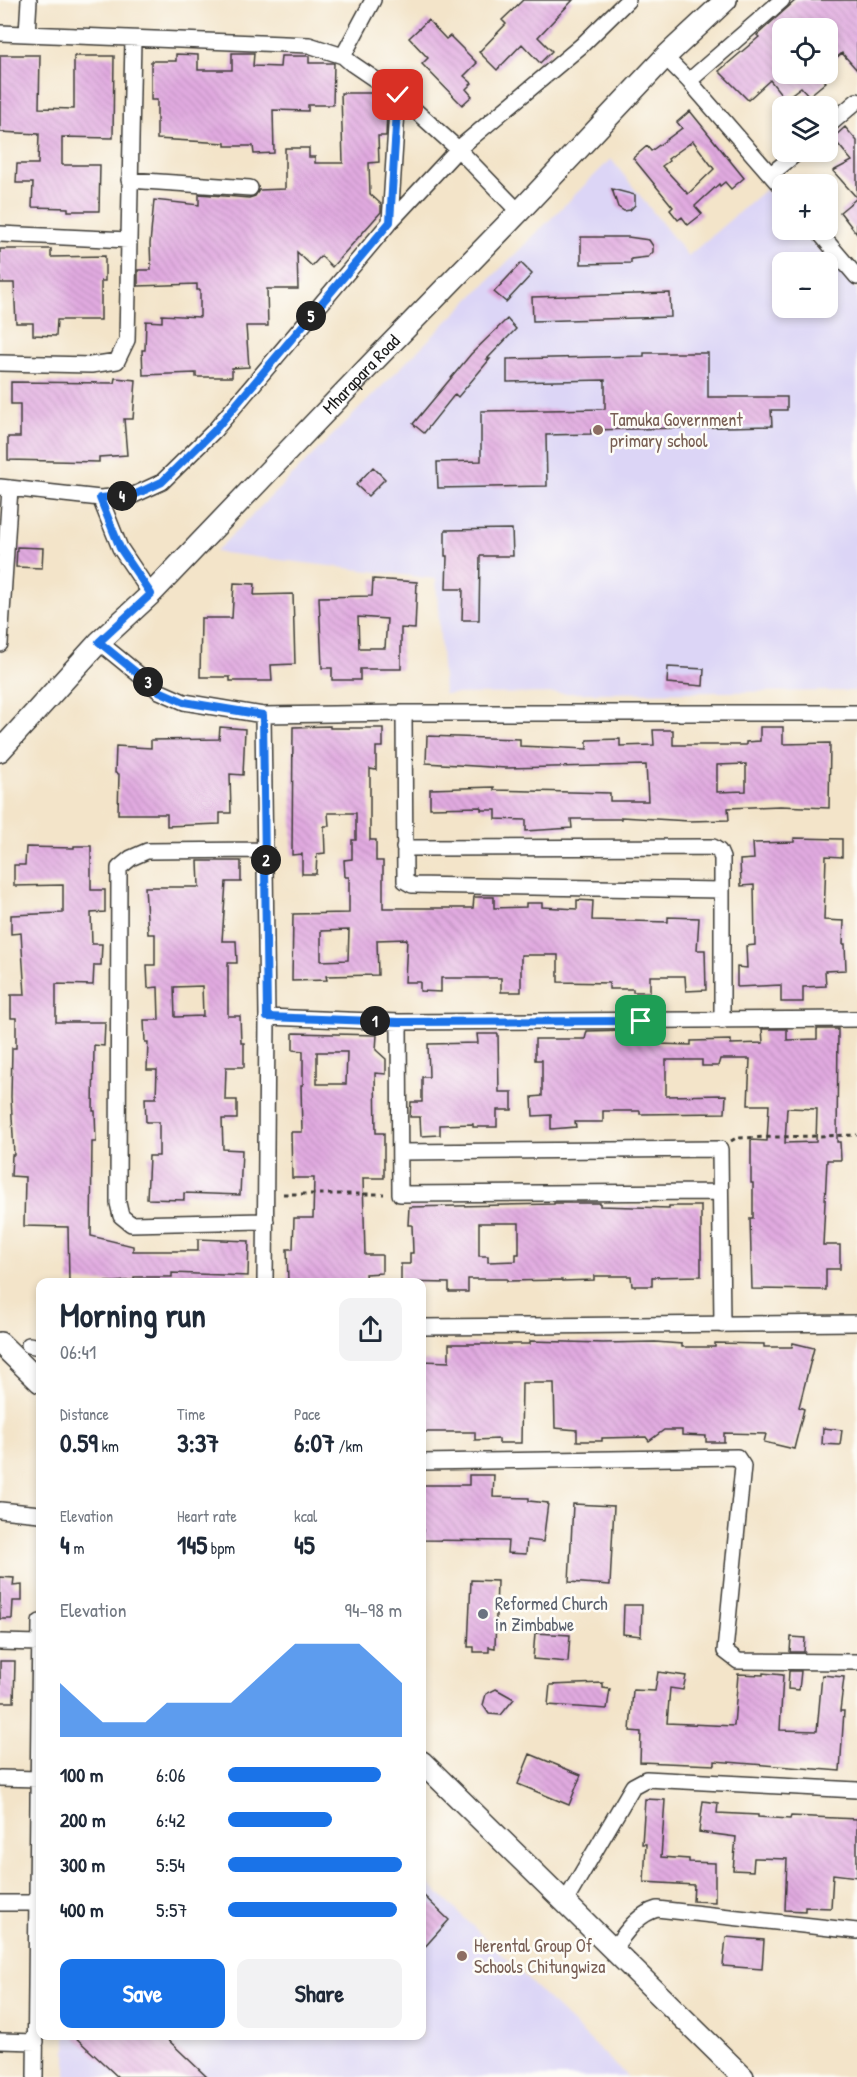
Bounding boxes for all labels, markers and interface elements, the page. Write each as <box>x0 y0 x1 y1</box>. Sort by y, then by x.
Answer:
map controls <box>772 18 838 318</box>
button: locate <box>772 18 838 84</box>
pin <box>372 69 423 120</box>
icon: check <box>381 78 414 111</box>
button: layers <box>772 96 838 162</box>
button: + <box>772 174 838 240</box>
button: − <box>772 252 838 318</box>
pin: 5 <box>296 301 326 331</box>
text: 5 <box>308 305 314 327</box>
street label: Mharapara Road <box>317 329 405 419</box>
place label: Tamuka Government primary school <box>610 407 743 453</box>
marker: Tamuka Government primary school <box>591 423 605 437</box>
pin: 4 <box>107 481 137 511</box>
text: 4 <box>119 485 125 507</box>
pin: 3 <box>133 667 163 697</box>
text: 3 <box>144 671 152 693</box>
pin: 2 <box>251 845 281 875</box>
text: 2 <box>262 849 270 871</box>
pin <box>615 995 666 1046</box>
icon: arrive <box>624 1004 657 1037</box>
pin: 1 <box>360 1006 390 1036</box>
text: 1 <box>372 1010 378 1032</box>
text: Morning run <box>60 1293 206 1337</box>
button: share <box>339 1298 402 1361</box>
text: 06:41 <box>60 1338 96 1365</box>
text: Distance <box>60 1403 109 1425</box>
text: Time <box>177 1403 205 1425</box>
text: Pace <box>294 1403 321 1425</box>
text: 0.59 <box>60 1425 98 1460</box>
text: 3:37 <box>177 1425 219 1460</box>
text: 6:07 <box>294 1425 335 1460</box>
text: km <box>98 1435 119 1457</box>
text: /km <box>335 1435 363 1457</box>
text: Elevation <box>60 1505 113 1527</box>
text: Heart rate <box>177 1505 237 1527</box>
text: kcal <box>294 1505 317 1527</box>
text: 4 <box>60 1527 70 1562</box>
text: 145 <box>177 1527 207 1562</box>
text: 45 <box>294 1527 315 1562</box>
text: m <box>70 1537 84 1559</box>
text: bpm <box>207 1537 235 1559</box>
place label: Reformed Church in Zimbabwe <box>495 1591 608 1637</box>
text: Elevation <box>60 1596 126 1623</box>
text: 94–98 m <box>345 1596 402 1623</box>
marker: Reformed Church in Zimbabwe <box>476 1607 490 1621</box>
text: 100 m <box>60 1761 103 1788</box>
text: 6:06 <box>156 1761 186 1788</box>
text: 200 m <box>60 1806 105 1833</box>
text: 6:42 <box>156 1806 185 1833</box>
text: 300 m <box>60 1851 105 1878</box>
text: 5:54 <box>156 1851 185 1878</box>
text: 400 m <box>60 1896 104 1923</box>
text: 5:57 <box>156 1896 187 1923</box>
place label: Herental Group Of Schools Chitungwiza <box>474 1933 605 1979</box>
marker: Herental Group Of Schools Chitungwiza <box>455 1949 469 1963</box>
button: Save <box>60 1959 225 2028</box>
button: Share <box>237 1959 402 2028</box>

